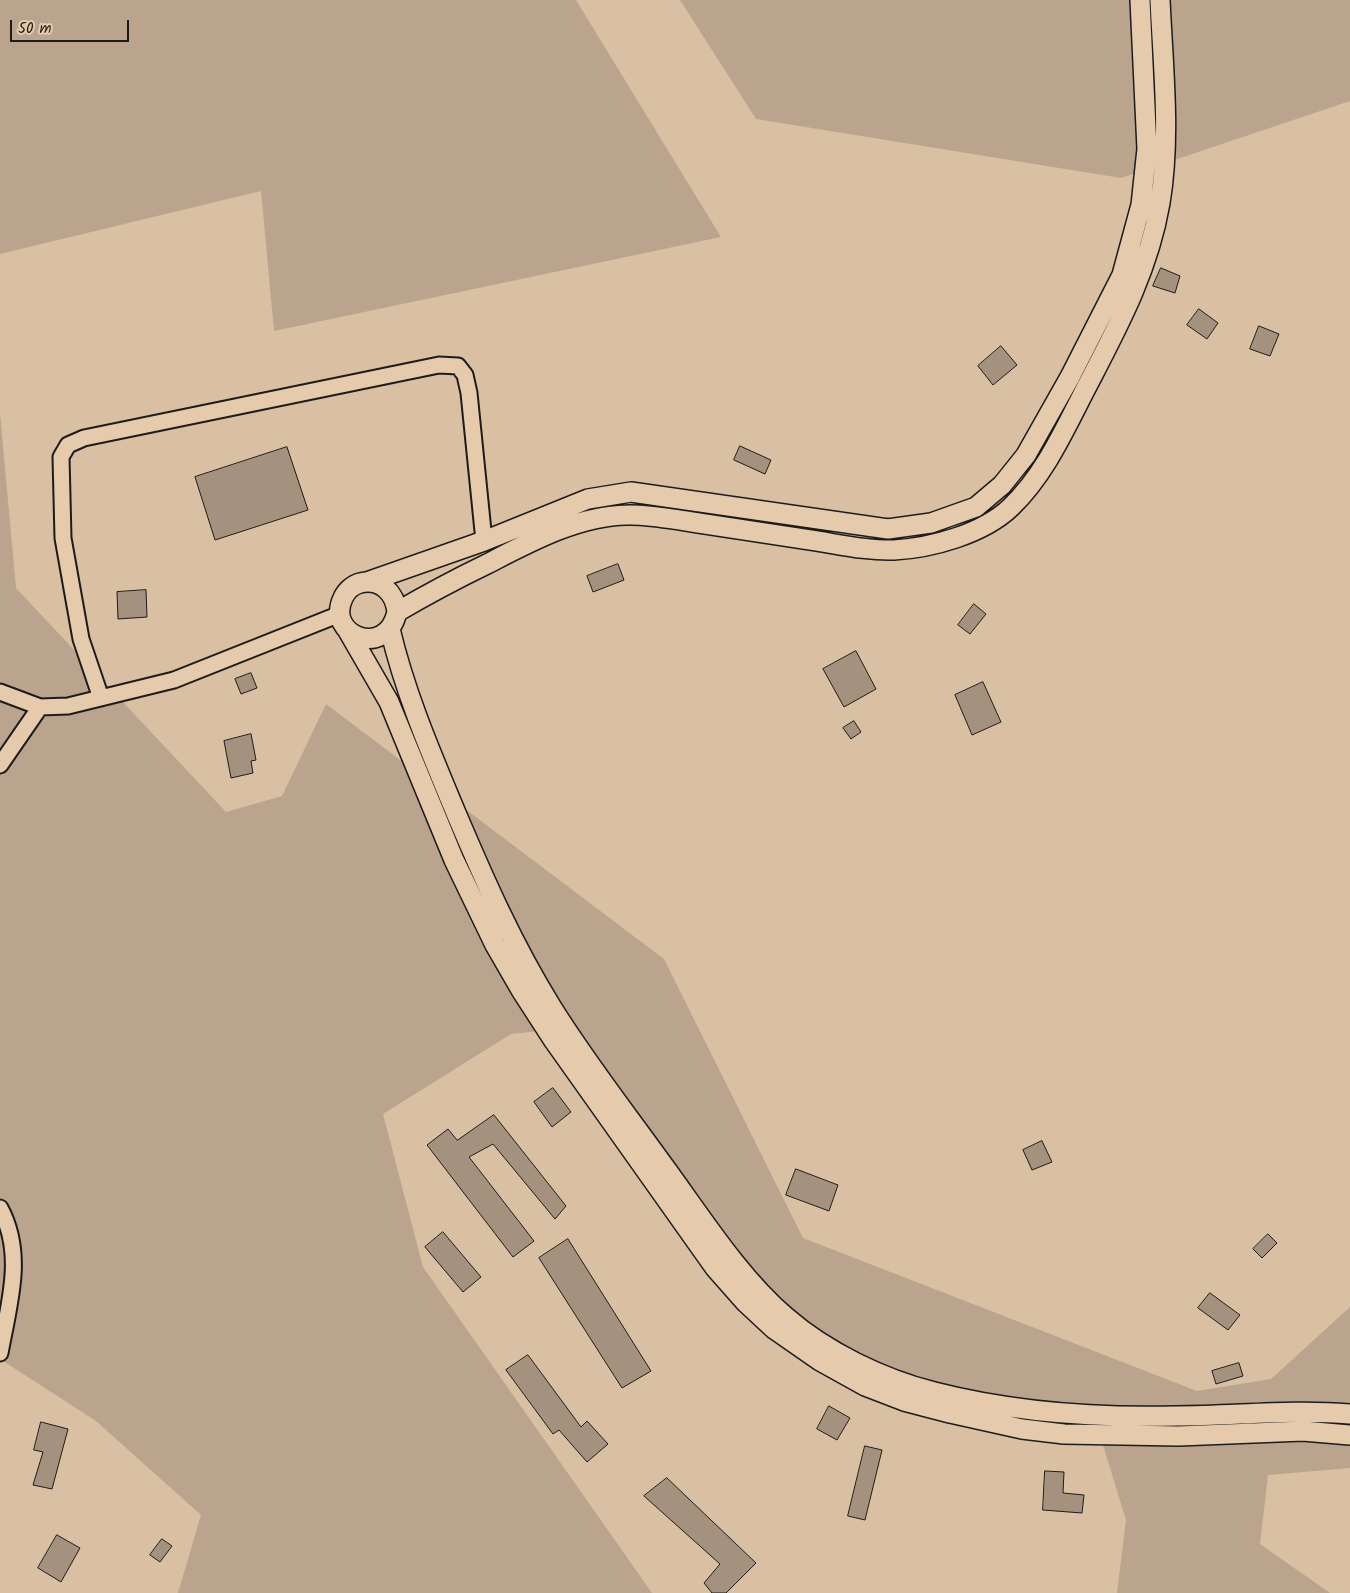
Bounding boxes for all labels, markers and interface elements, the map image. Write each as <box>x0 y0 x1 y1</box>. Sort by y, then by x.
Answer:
scale bar <box>12 10 131 42</box>
text: 50 m <box>18 17 52 41</box>

